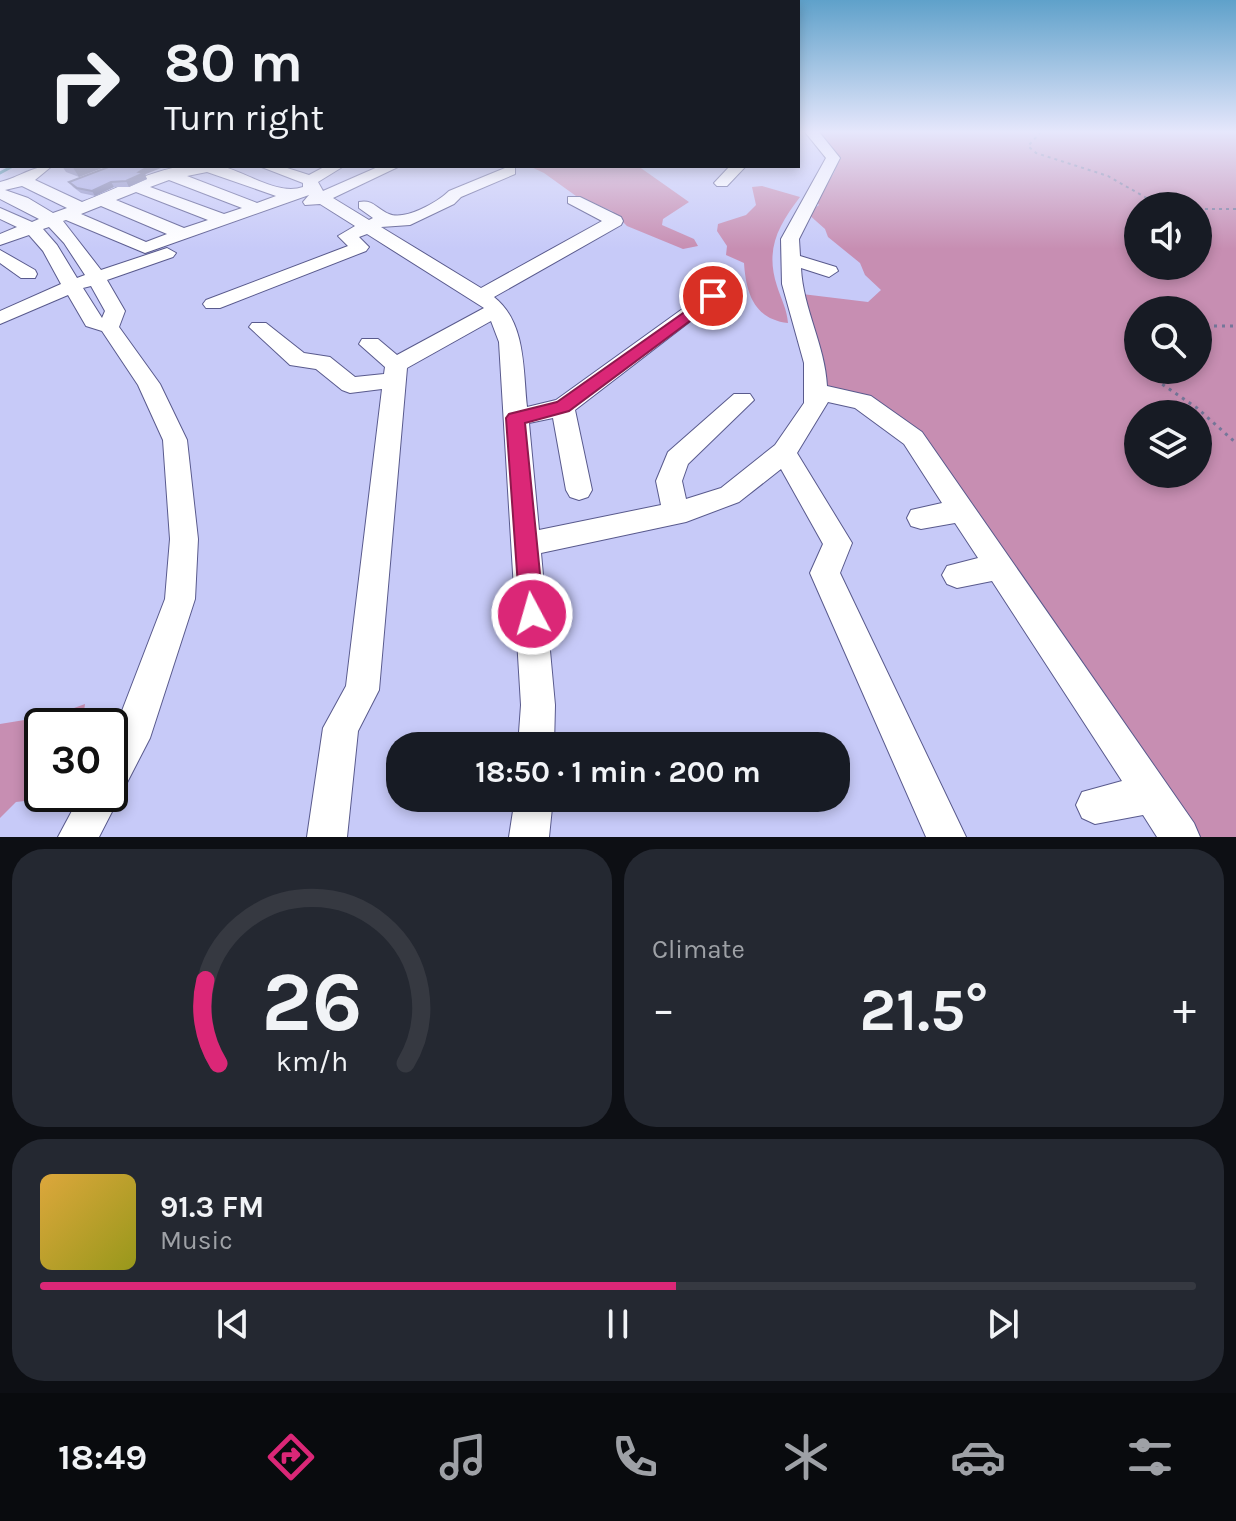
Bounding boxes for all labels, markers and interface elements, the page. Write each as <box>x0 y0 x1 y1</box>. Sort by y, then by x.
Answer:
text: 80 m <box>164 30 303 95</box>
icon: right <box>32 32 136 136</box>
text: Turn right <box>164 97 324 139</box>
map controls <box>1124 192 1212 488</box>
button: sound <box>1124 192 1212 280</box>
pin <box>679 262 747 330</box>
icon: arrive <box>691 274 735 318</box>
button: search <box>1124 296 1212 384</box>
button: layers <box>1124 400 1212 488</box>
position arrow <box>490 572 574 656</box>
speed limit sign: 30 <box>24 708 128 812</box>
text: 18:50 · 1 min · 200 m <box>475 754 761 790</box>
text: Climate <box>652 934 745 965</box>
text: 26 <box>262 954 362 1051</box>
text: 21.5° <box>860 975 988 1045</box>
text: − <box>652 984 675 1035</box>
text: + <box>1173 984 1196 1035</box>
text: km/h <box>276 1045 348 1078</box>
text: 91.3 FM <box>160 1189 264 1225</box>
text: Music <box>160 1225 233 1256</box>
icon: previous <box>211 1302 255 1346</box>
icon: pause <box>596 1302 640 1346</box>
icon: next <box>981 1302 1025 1346</box>
icon: directions <box>263 1429 319 1485</box>
icon: music <box>435 1429 491 1485</box>
icon: phone <box>607 1429 663 1485</box>
icon: climate <box>778 1429 834 1485</box>
icon: car <box>950 1429 1006 1485</box>
icon: filters <box>1122 1429 1178 1485</box>
text: 18:49 <box>58 1436 147 1478</box>

